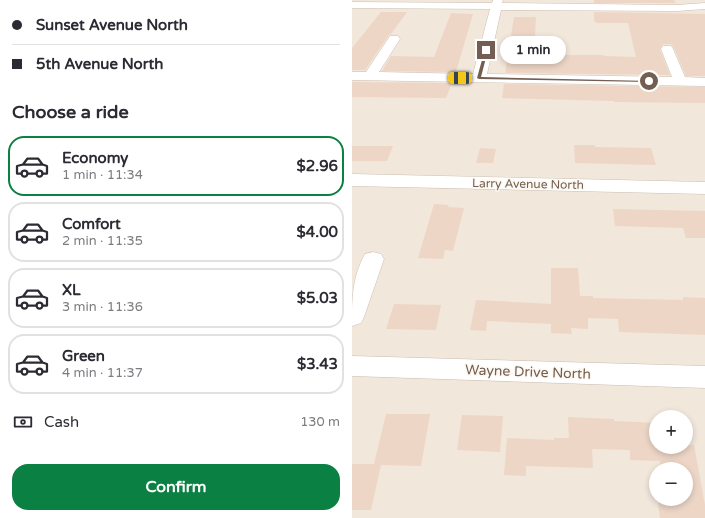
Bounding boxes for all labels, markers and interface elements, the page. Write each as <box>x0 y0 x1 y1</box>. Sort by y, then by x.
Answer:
text: Sunset Avenue North <box>36 16 188 34</box>
callout: 1 min <box>500 36 566 64</box>
route end <box>477 41 495 59</box>
text: 1 min <box>516 42 550 58</box>
text: 5th Avenue North <box>36 55 163 73</box>
car <box>448 72 472 84</box>
route start <box>640 72 658 90</box>
text: Choose a ride <box>12 101 129 123</box>
icon: car <box>14 148 50 184</box>
text: Economy <box>62 149 128 167</box>
text: $2.96 <box>297 157 338 175</box>
text: 1 min · 11:34 <box>62 167 143 183</box>
street label: Larry Avenue North <box>472 176 584 192</box>
icon: car <box>14 214 50 250</box>
text: Comfort <box>62 215 121 233</box>
text: $4.00 <box>297 223 338 241</box>
text: 2 min · 11:35 <box>62 233 143 249</box>
icon: car <box>14 280 50 316</box>
text: XL <box>62 281 81 299</box>
text: $5.03 <box>297 289 338 307</box>
text: 3 min · 11:36 <box>62 299 143 315</box>
icon: car <box>14 346 50 382</box>
text: Green <box>62 347 105 365</box>
text: $3.43 <box>297 355 338 373</box>
street label: Wayne Drive North <box>465 361 591 383</box>
text: 4 min · 11:37 <box>62 365 143 381</box>
map controls <box>649 410 693 506</box>
button: + <box>649 410 693 454</box>
icon: cash <box>12 411 34 433</box>
text: Cash <box>44 413 79 431</box>
text: 130 m <box>300 414 340 430</box>
button: − <box>649 462 693 506</box>
button: Confirm <box>12 464 340 510</box>

